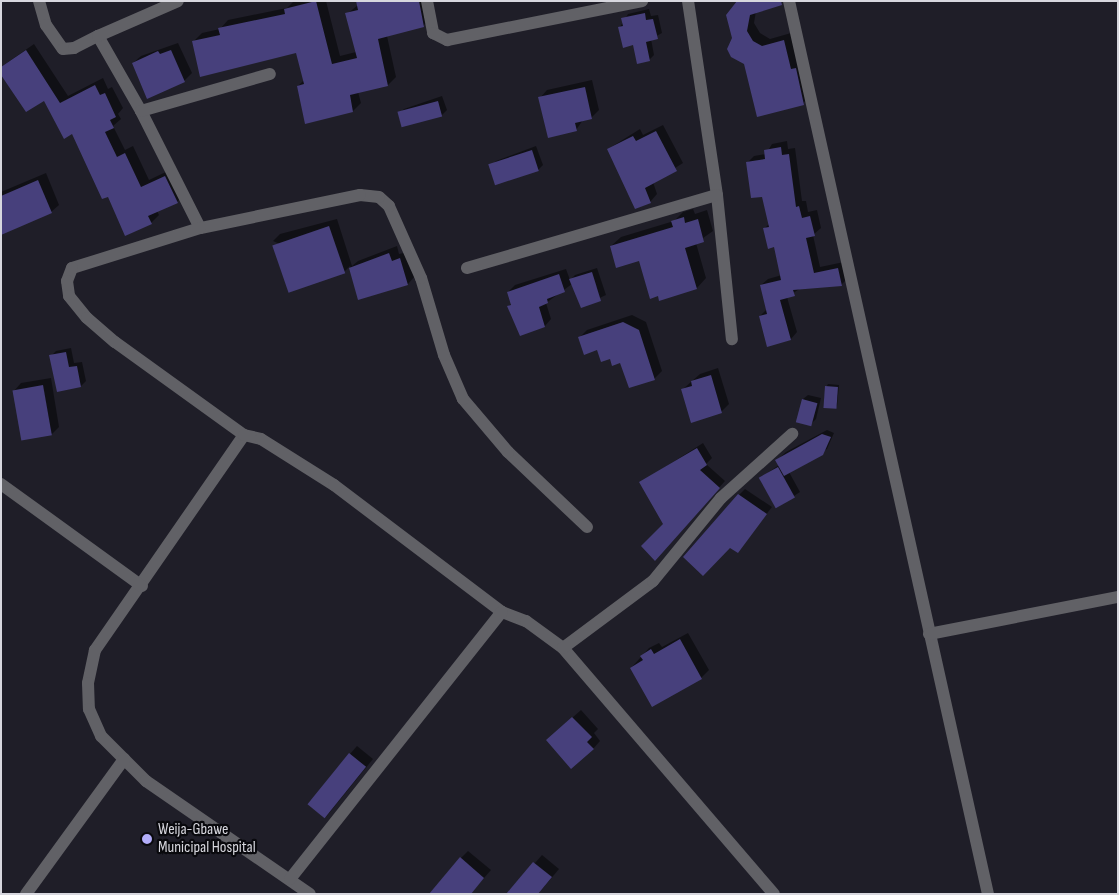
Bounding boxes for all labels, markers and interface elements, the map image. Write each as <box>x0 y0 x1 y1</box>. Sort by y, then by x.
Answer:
place label: Weija-Gbawe Municipal Hospital <box>158 820 256 858</box>
marker: Weija-Gbawe Municipal Hospital <box>140 832 154 846</box>

